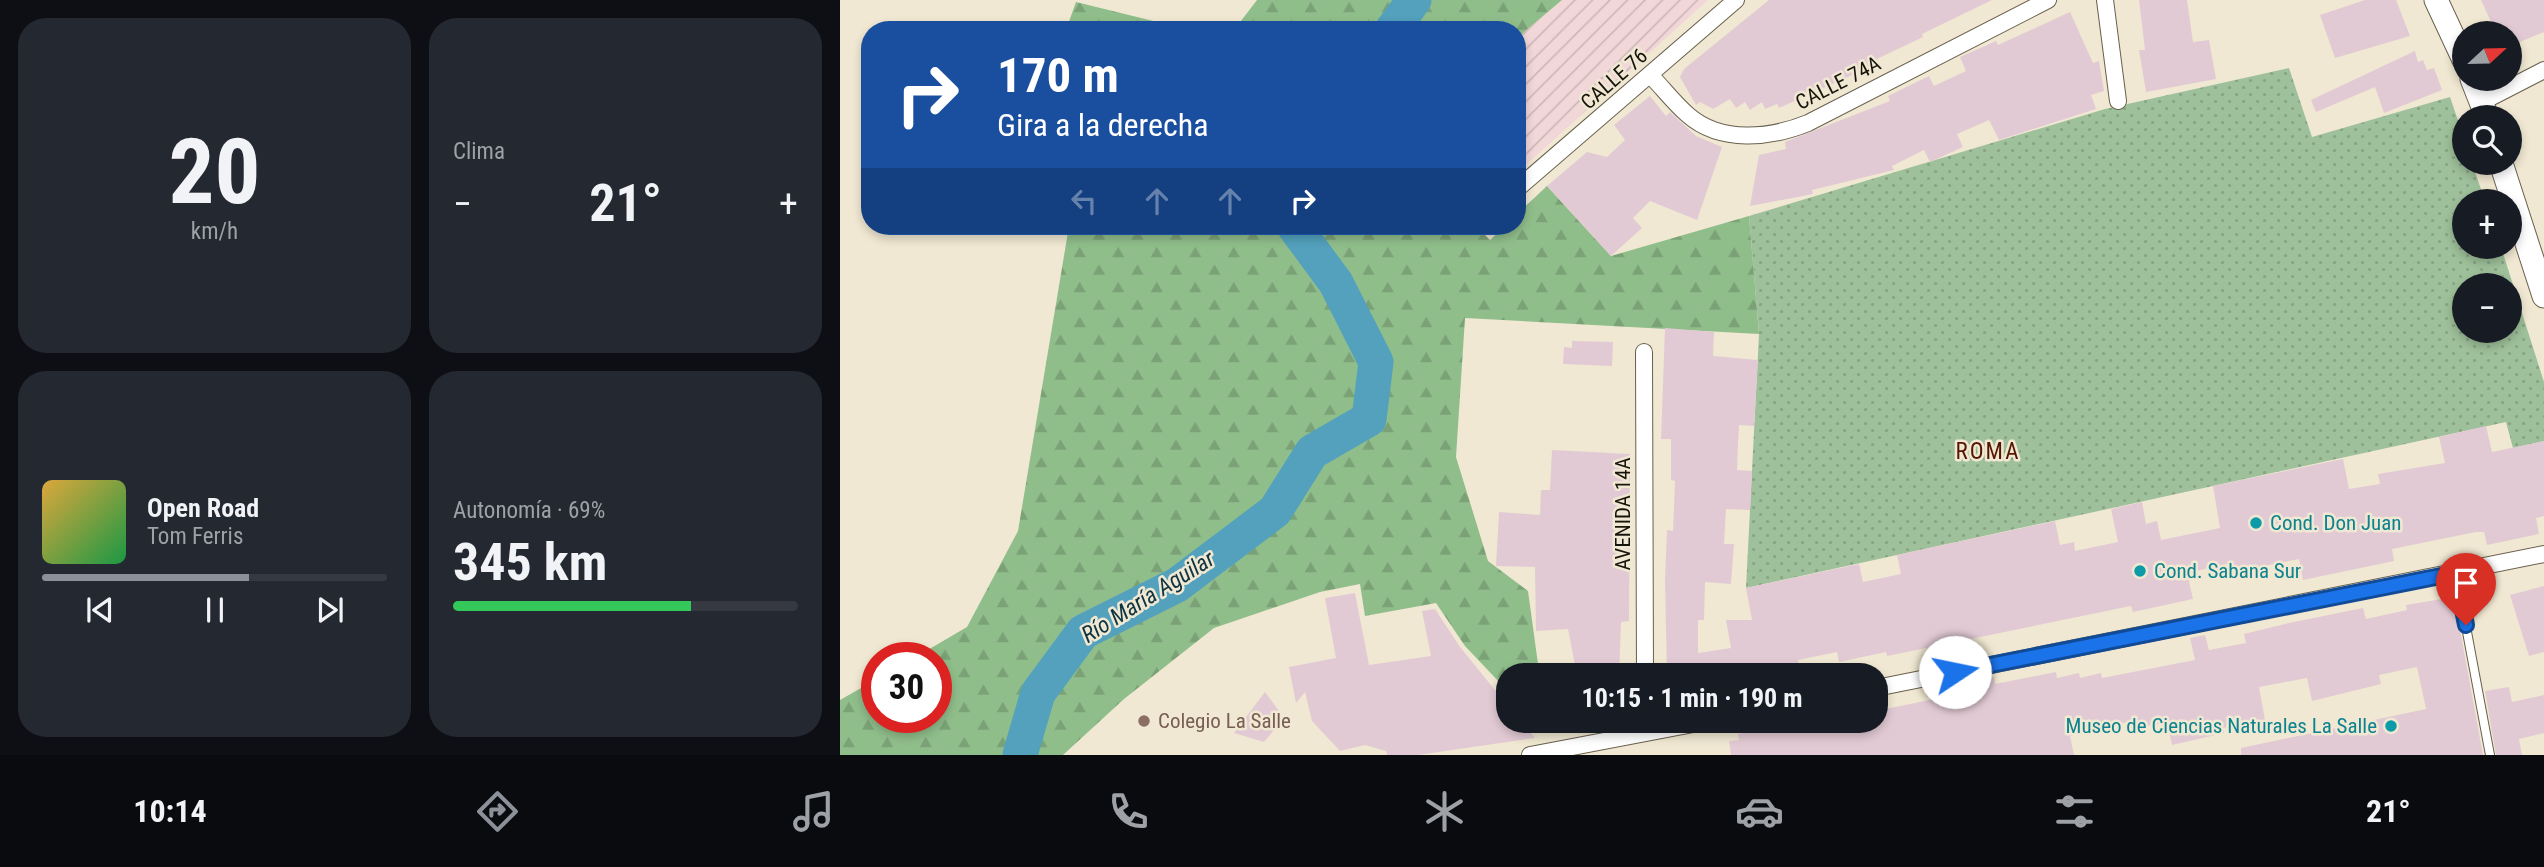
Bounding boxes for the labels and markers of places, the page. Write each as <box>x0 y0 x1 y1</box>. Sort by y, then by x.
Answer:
place label: Cond. Don Juan <box>2270 511 2401 535</box>
marker: Cond. Don Juan <box>2248 515 2264 531</box>
pin <box>2436 553 2496 625</box>
place label: Cond. Sabana Sur <box>2154 559 2301 583</box>
marker: Cond. Sabana Sur <box>2132 563 2148 579</box>
place label: Colegio La Salle <box>1158 709 1291 733</box>
marker: Colegio La Salle <box>1136 713 1152 729</box>
place label: Museo de Ciencias Naturales La Salle <box>2066 714 2377 738</box>
marker: Museo de Ciencias Naturales La Salle <box>2383 718 2399 734</box>

